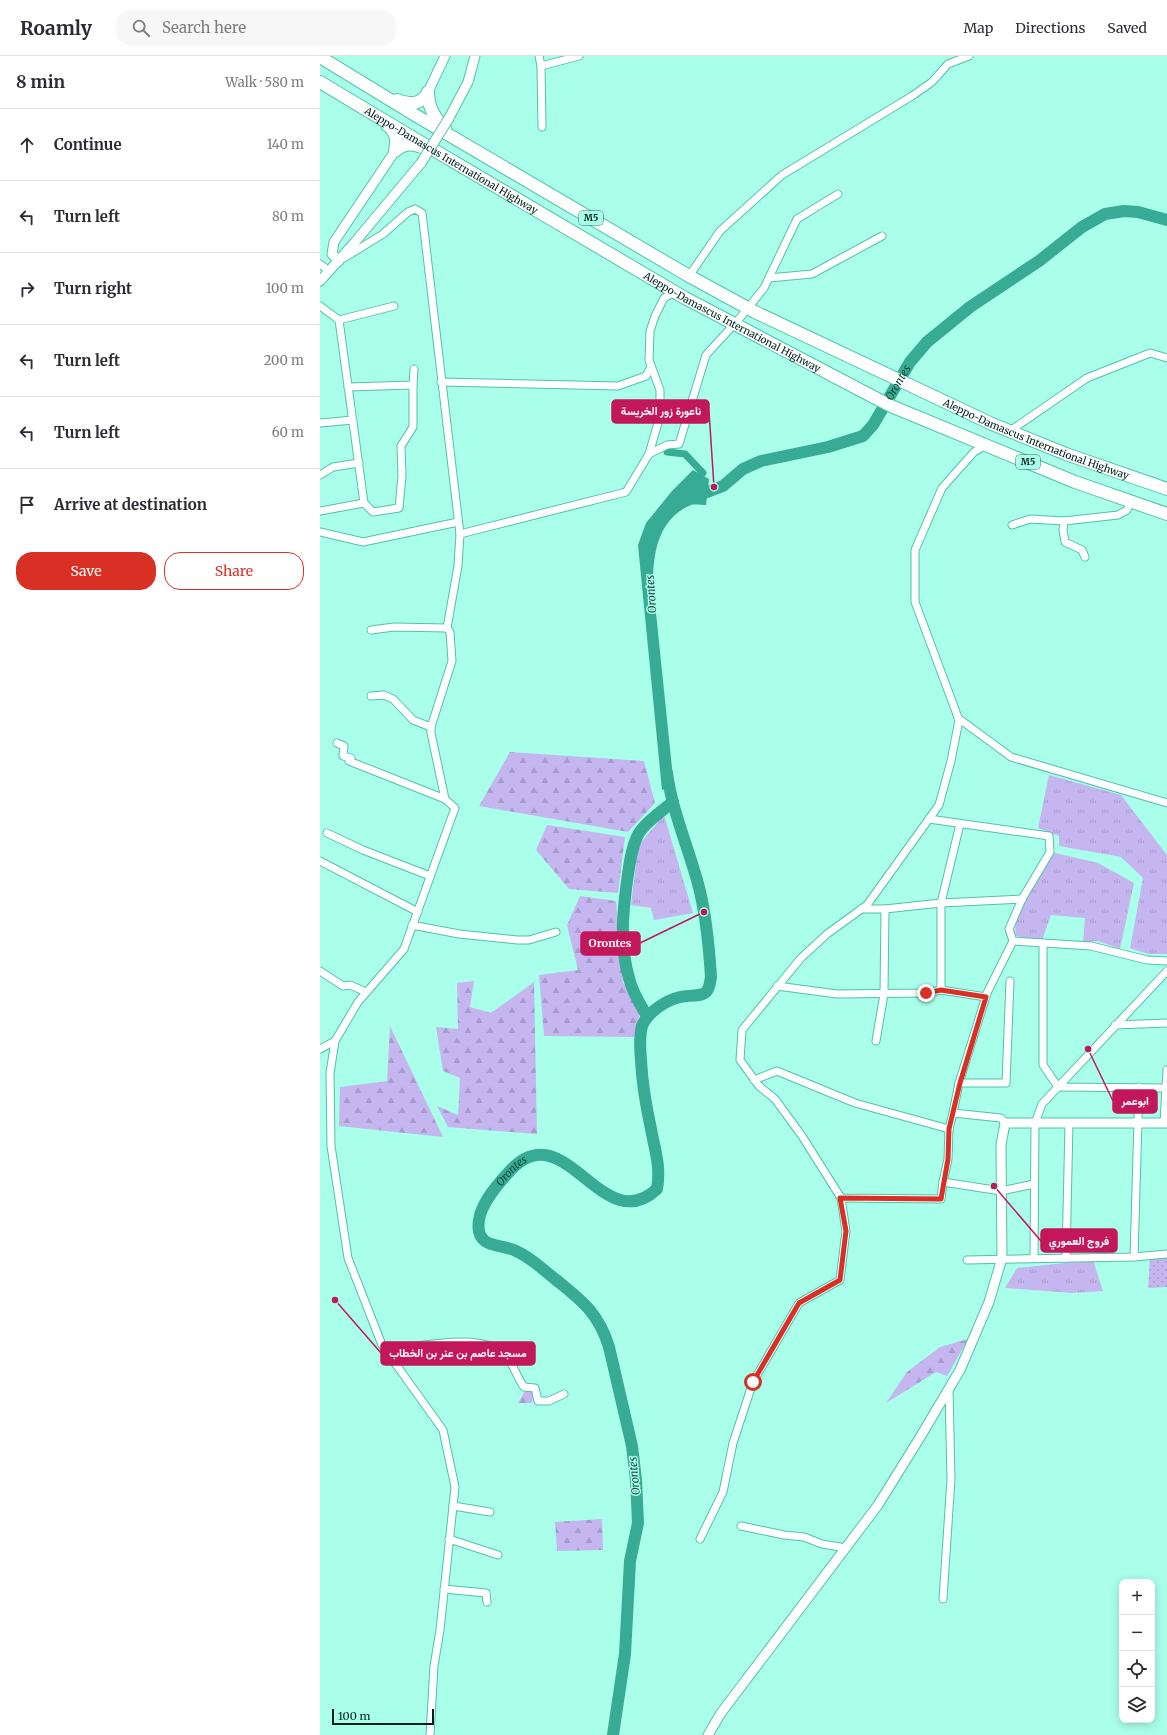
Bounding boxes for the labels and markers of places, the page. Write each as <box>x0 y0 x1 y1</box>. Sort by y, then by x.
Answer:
callout: ناعورة زور الخريسة <box>612 400 709 423</box>
callout: Orontes <box>581 932 640 955</box>
callout: ابوعمر <box>1113 1090 1157 1113</box>
callout: فروج العموري <box>1041 1229 1117 1252</box>
callout: مسجد عاصم بن عنر بن الخطاب <box>381 1342 535 1365</box>

